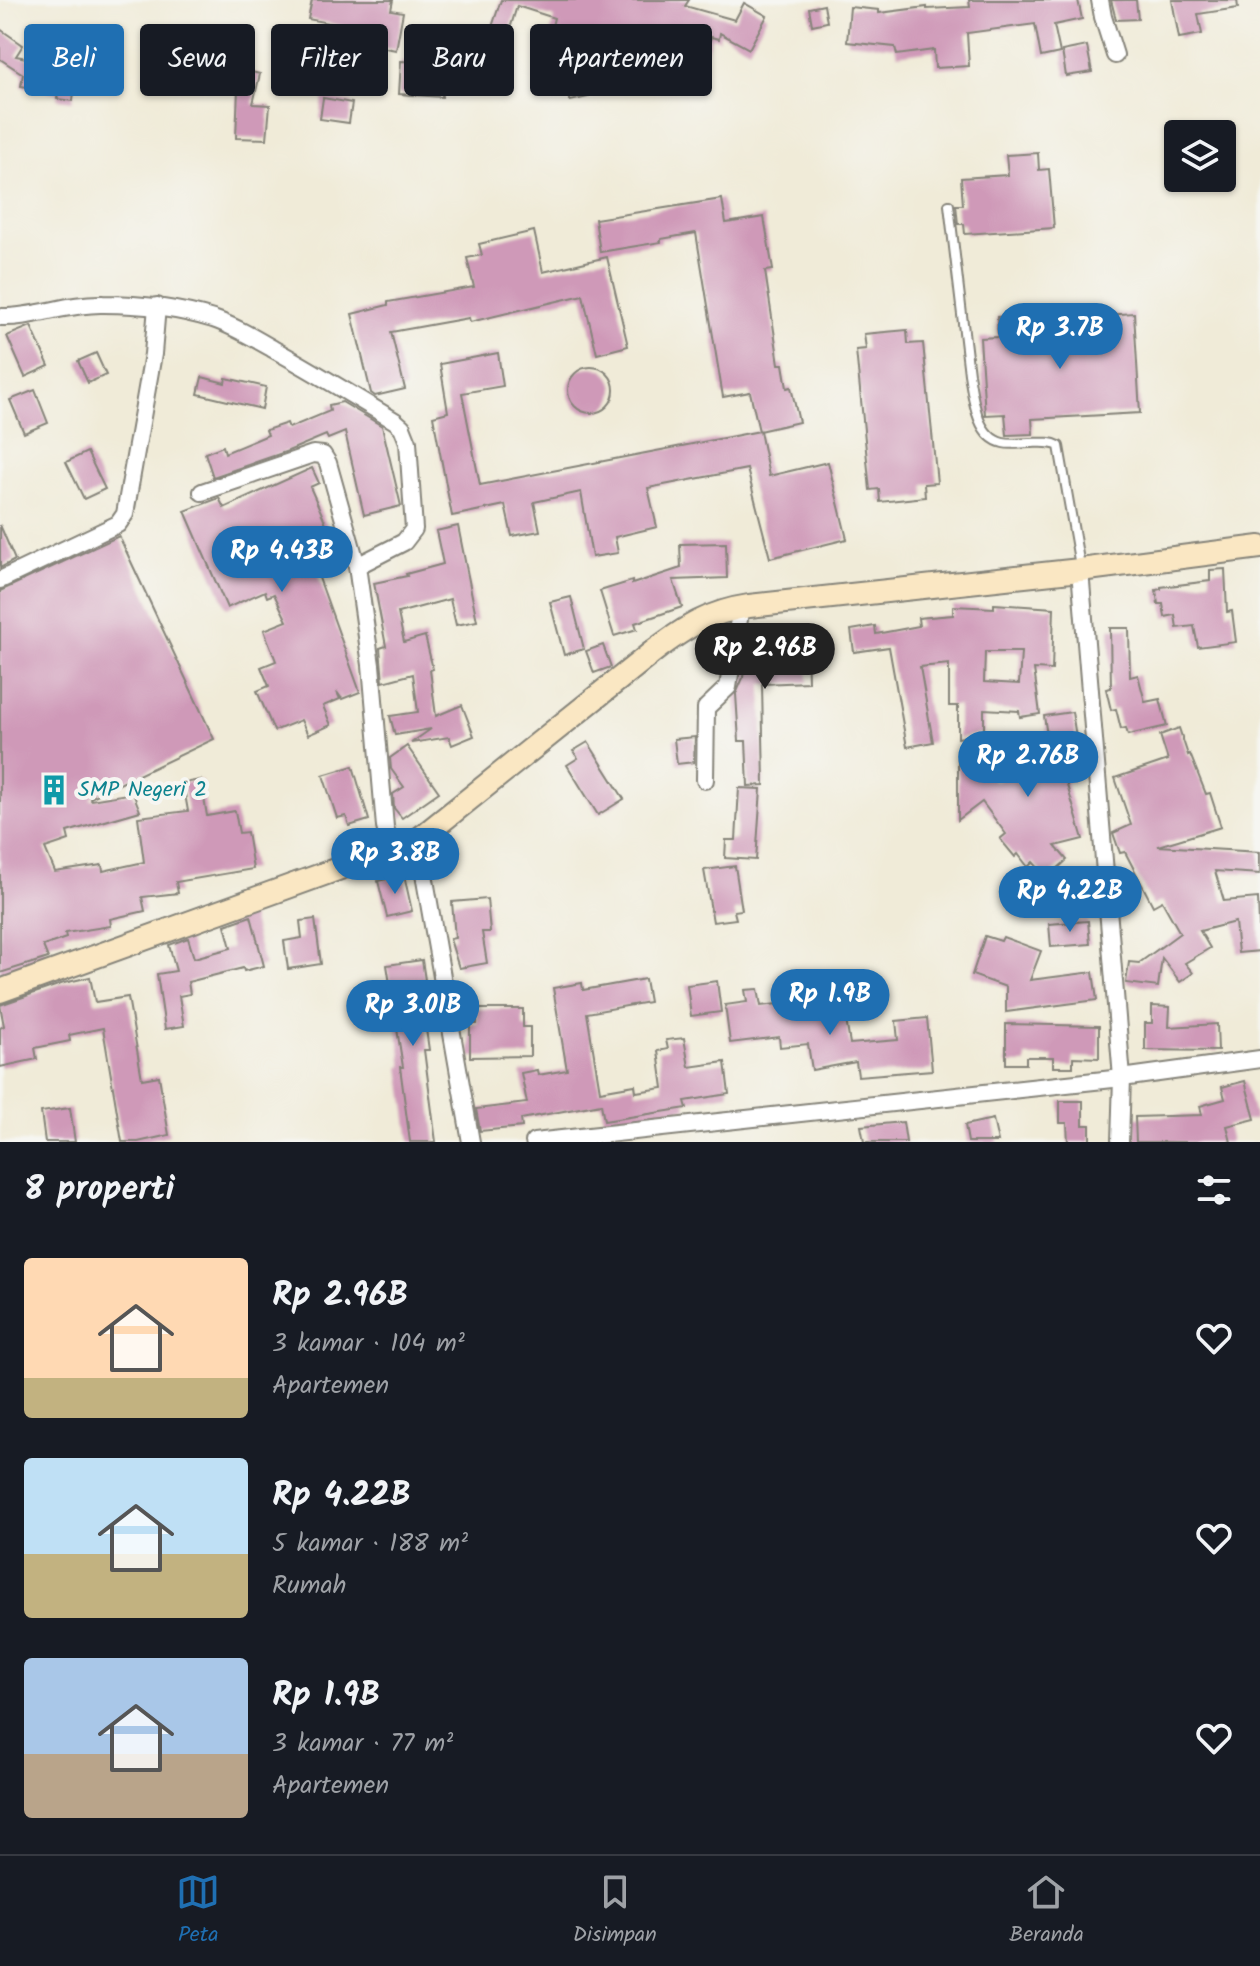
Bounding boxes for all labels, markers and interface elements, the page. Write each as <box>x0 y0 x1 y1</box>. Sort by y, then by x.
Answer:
chip: Beli <box>24 24 124 96</box>
chip: Sewa <box>140 24 255 96</box>
chip: Filter <box>271 24 388 96</box>
chip: Baru <box>404 24 514 96</box>
chip: Apartemen <box>530 24 712 96</box>
map controls <box>1164 120 1236 192</box>
button: layers <box>1164 120 1236 192</box>
pin: Rp 3.7B <box>986 303 1134 371</box>
text: Rp 3.7B <box>1016 308 1104 350</box>
pin: Rp 4.43B <box>199 526 365 594</box>
text: Rp 4.43B <box>230 531 334 573</box>
pin: Rp 2.96B <box>682 623 848 691</box>
text: Rp 2.96B <box>713 628 817 670</box>
pin: Rp 2.76B <box>945 731 1111 799</box>
text: Rp 2.76B <box>976 736 1080 778</box>
building icon: SMP Negeri 2 <box>37 773 71 807</box>
place label: SMP Negeri 2 <box>78 773 207 808</box>
pin: Rp 3.8B <box>321 828 469 896</box>
text: Rp 3.8B <box>349 833 441 875</box>
pin: Rp 4.22B <box>987 866 1153 934</box>
text: Rp 4.22B <box>1017 871 1123 913</box>
pin: Rp 1.9B <box>756 969 904 1037</box>
text: Rp 1.9B <box>788 974 872 1016</box>
pin: Rp 3.01B <box>330 980 496 1048</box>
text: Rp 3.01B <box>364 985 462 1027</box>
text: 8 properti <box>24 1163 175 1217</box>
icon: filters <box>1192 1168 1236 1212</box>
text: Rp 2.96B <box>272 1269 409 1323</box>
icon: home <box>88 1290 184 1386</box>
icon: heart <box>1192 1316 1236 1360</box>
text: 3 kamar · 104 m² <box>272 1323 465 1365</box>
text: Apartemen <box>272 1365 389 1407</box>
text: Rp 4.22B <box>272 1469 411 1523</box>
icon: home <box>88 1490 184 1586</box>
icon: heart <box>1192 1516 1236 1560</box>
text: 5 kamar · 188 m² <box>272 1523 468 1565</box>
text: Rumah <box>272 1565 347 1607</box>
text: Rp 1.9B <box>272 1669 381 1723</box>
icon: home <box>88 1690 184 1786</box>
icon: heart <box>1192 1716 1236 1760</box>
text: 3 kamar · 77 m² <box>272 1723 453 1765</box>
text: Apartemen <box>272 1765 389 1807</box>
tab: Peta <box>176 1870 220 1953</box>
tab: Disimpan <box>573 1870 657 1953</box>
tab: Beranda <box>1009 1870 1084 1953</box>

